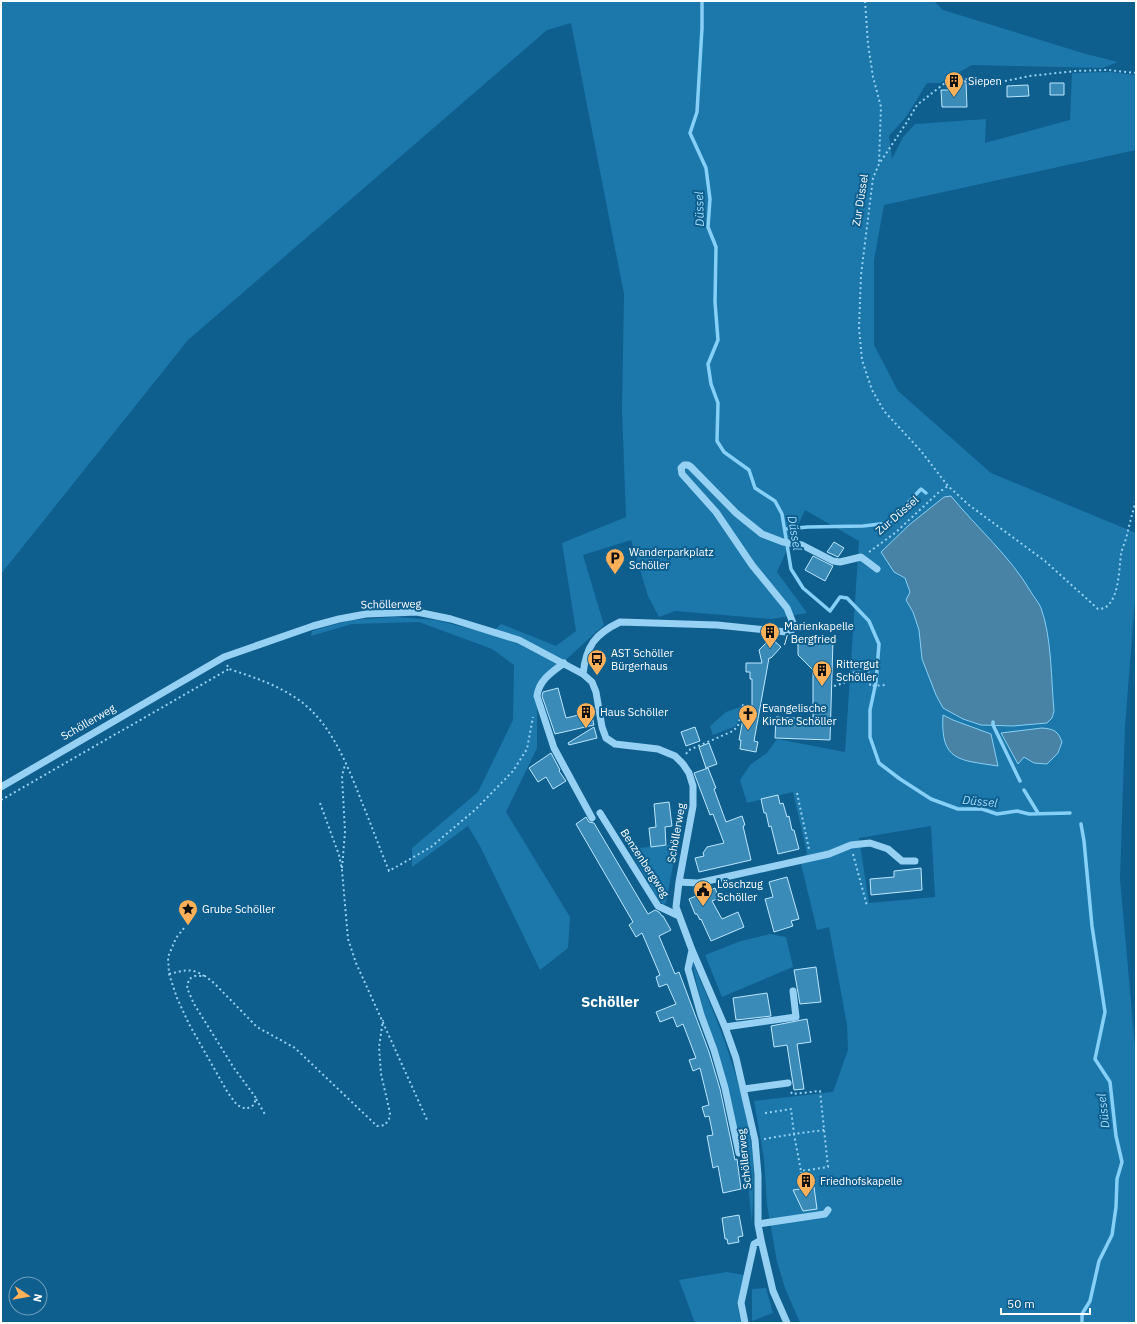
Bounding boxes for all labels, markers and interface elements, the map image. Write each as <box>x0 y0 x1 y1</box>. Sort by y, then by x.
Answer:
building icon: Siepen <box>943 70 965 98</box>
place label: Siepen <box>968 74 1002 88</box>
street label: Zur Düssel <box>849 173 871 227</box>
water label: Düssel <box>691 190 707 227</box>
street label: Zur Düssel <box>873 492 921 538</box>
water label: Düssel <box>785 514 806 552</box>
place label: Wanderparkplatz Schöller <box>629 545 714 572</box>
parking icon: Wanderparkplatz Schöller <box>604 547 626 575</box>
street label: Schöllerweg <box>361 596 422 612</box>
place label: Marienkapelle / Bergfried <box>784 619 854 646</box>
building icon: Marienkapelle / Bergfried <box>759 621 781 649</box>
place label: AST Schöller Bürgerhaus <box>611 646 674 673</box>
bus stop icon: AST Schöller Bürgerhaus <box>586 648 608 676</box>
place label: Rittergut Schöller <box>836 657 879 684</box>
building icon: Rittergut Schöller <box>811 659 833 687</box>
street label: Schöllerweg <box>58 701 118 743</box>
building icon: Haus Schöller <box>575 701 597 729</box>
place label: Evangelische Kirche Schöller <box>762 701 836 728</box>
church icon: Evangelische Kirche Schöller <box>737 703 759 731</box>
place label: Haus Schöller <box>600 705 668 719</box>
water label: Düssel <box>962 792 999 810</box>
street label: Schöllerweg <box>664 802 688 864</box>
street label: Benzenbergweg <box>618 826 673 900</box>
place label: Löschzug Schöller <box>717 877 763 904</box>
public building icon: Löschzug Schöller <box>692 879 714 907</box>
place icon: Grube Schöller <box>177 898 199 926</box>
place label: Grube Schöller <box>202 902 275 916</box>
district label: Schöller <box>581 992 639 1011</box>
water label: Düssel <box>1093 1092 1113 1129</box>
street label: Schöllerweg <box>734 1128 754 1190</box>
building icon: Friedhofskapelle <box>795 1170 817 1198</box>
place label: Friedhofskapelle <box>820 1174 902 1188</box>
north arrow <box>8 1276 48 1316</box>
scale bar <box>1001 1290 1090 1316</box>
text: N <box>30 1293 45 1303</box>
text: 50 m <box>1007 1296 1035 1311</box>

